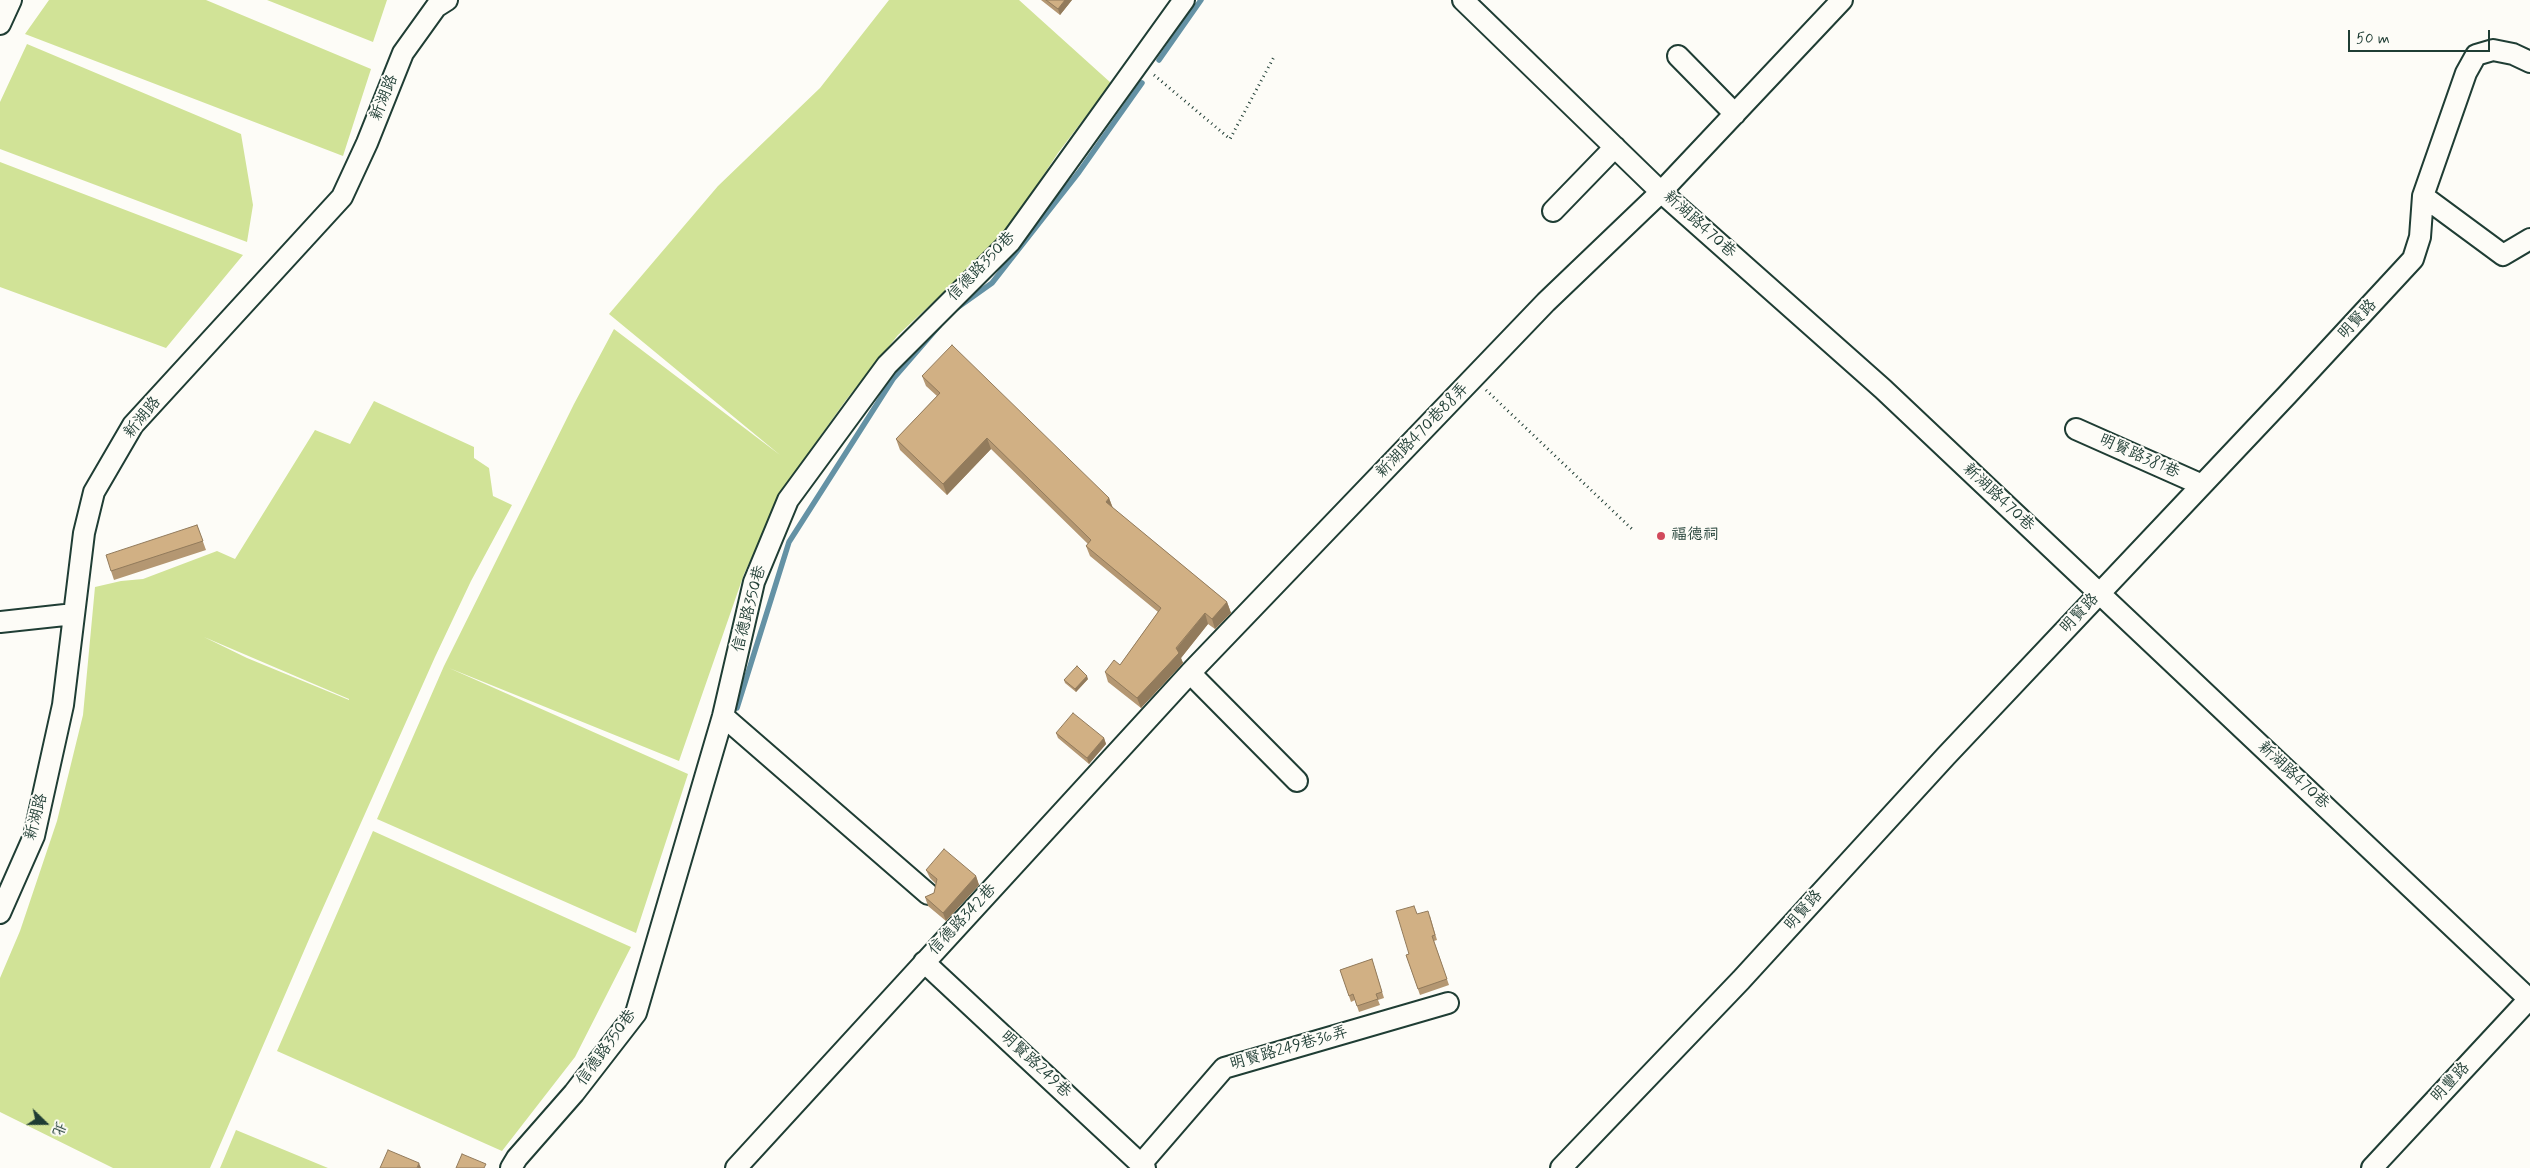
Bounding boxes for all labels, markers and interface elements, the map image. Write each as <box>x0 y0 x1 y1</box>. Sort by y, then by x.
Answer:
scale bar <box>2350 20 2492 52</box>
text: 50 m <box>2356 29 2390 49</box>
street label: 新湖路 <box>367 72 403 124</box>
street label: 新湖路470巷 <box>1659 187 1739 263</box>
street label: 信德路350巷 <box>944 228 1020 306</box>
street label: 明賢路 <box>2335 296 2381 344</box>
street label: 新湖路470巷88弄 <box>1373 379 1473 483</box>
street label: 新湖路 <box>120 393 166 443</box>
street label: 明賢路381巷 <box>2096 431 2182 483</box>
street label: 新湖路470巷 <box>1958 460 2038 536</box>
place label: 福德祠 <box>1671 526 1719 546</box>
marker: 福德祠 <box>1655 530 1667 542</box>
street label: 信德路350巷 <box>729 563 771 655</box>
street label: 明賢路 <box>2057 590 2103 638</box>
street label: 新湖路470巷 <box>2253 738 2333 814</box>
street label: 新湖路 <box>22 791 52 843</box>
street label: 信德路342巷 <box>925 880 1001 960</box>
street label: 明賢路 <box>1781 887 1827 935</box>
street label: 信德路350巷 <box>573 1006 641 1090</box>
street label: 明賢路249巷36弄 <box>1228 1023 1350 1075</box>
street label: 明賢路249巷 <box>996 1027 1074 1103</box>
street label: 明豐路 <box>2428 1059 2474 1107</box>
north arrow <box>20 1098 70 1148</box>
text: 北 <box>48 1119 70 1138</box>

